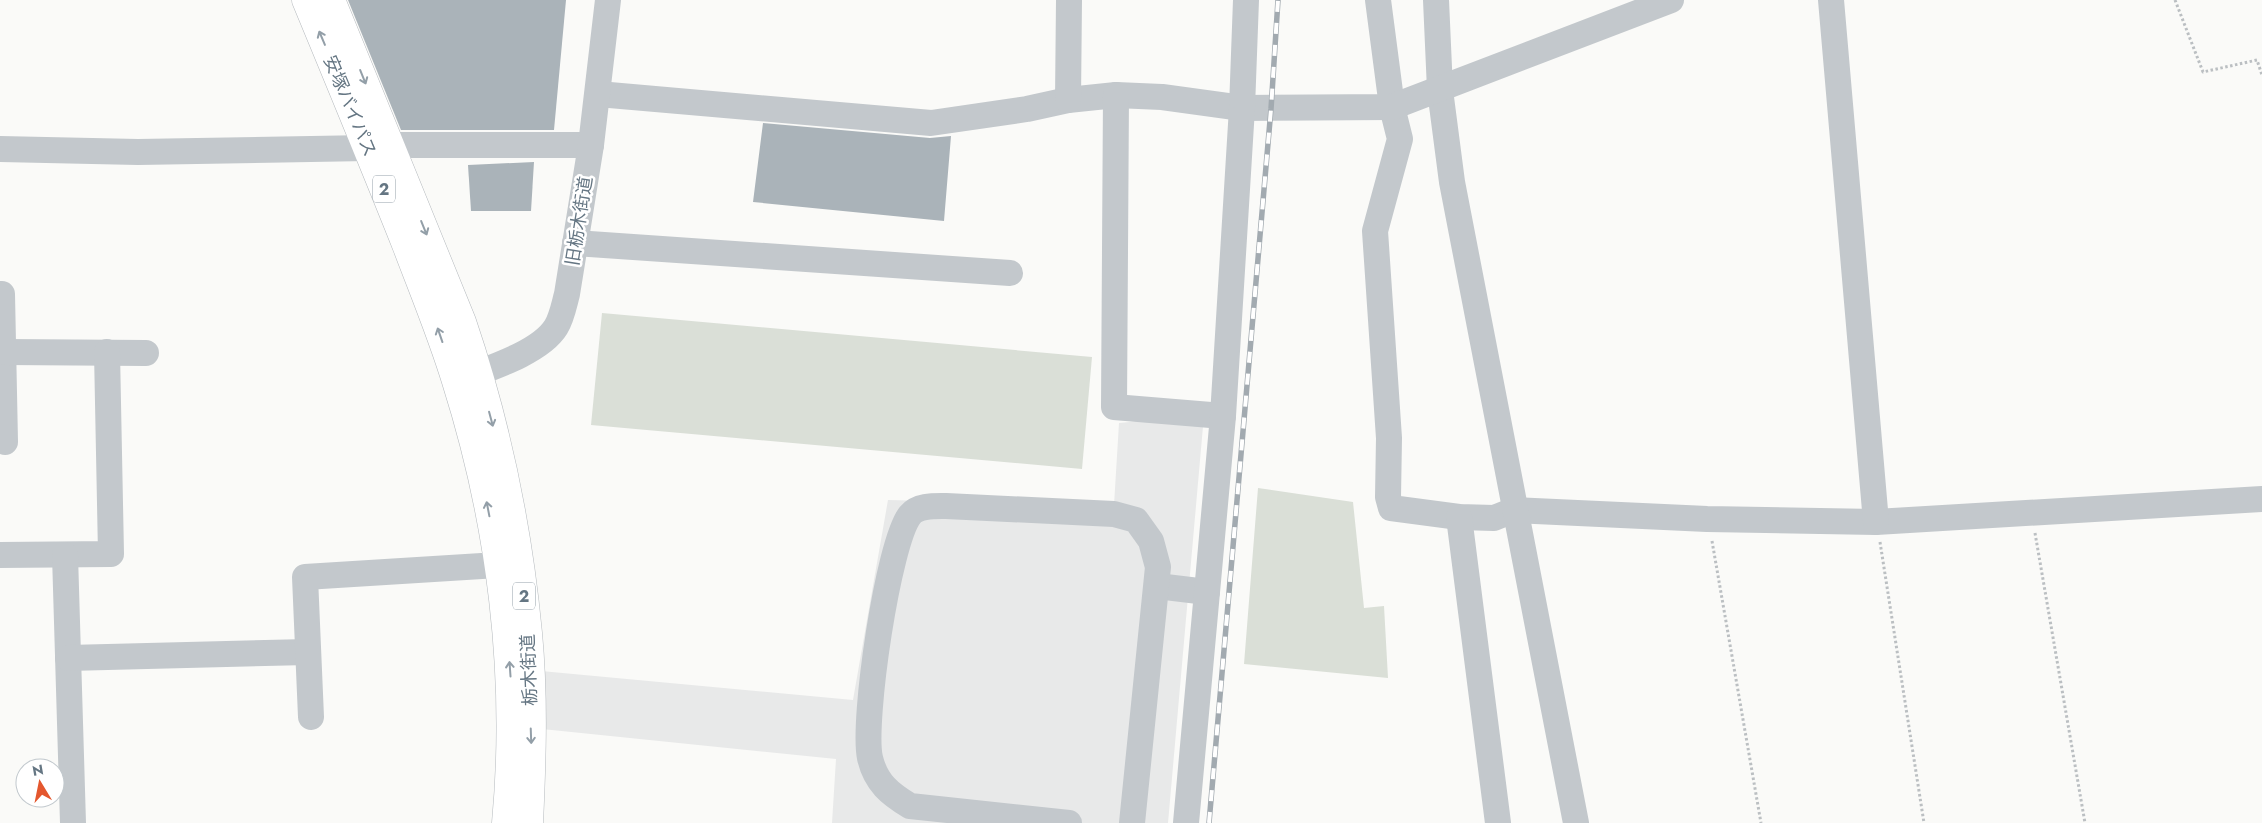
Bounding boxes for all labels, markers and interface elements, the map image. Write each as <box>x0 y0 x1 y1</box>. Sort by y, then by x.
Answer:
one-way arrow <box>316 31 326 46</box>
street label: 安塚バイパス <box>317 51 383 161</box>
one-way arrow <box>359 69 368 85</box>
road number: 2 <box>373 175 395 202</box>
street label: 旧栃木街道 <box>559 175 599 267</box>
one-way arrow <box>420 220 429 235</box>
one-way arrow <box>435 327 445 343</box>
one-way arrow <box>487 411 497 427</box>
one-way arrow <box>482 501 492 517</box>
road number: 2 <box>513 582 535 610</box>
street label: 栃木街道 <box>515 634 543 706</box>
one-way arrow <box>505 662 514 678</box>
one-way arrow <box>527 728 536 744</box>
north arrow <box>15 758 65 808</box>
text: N <box>31 759 45 781</box>

